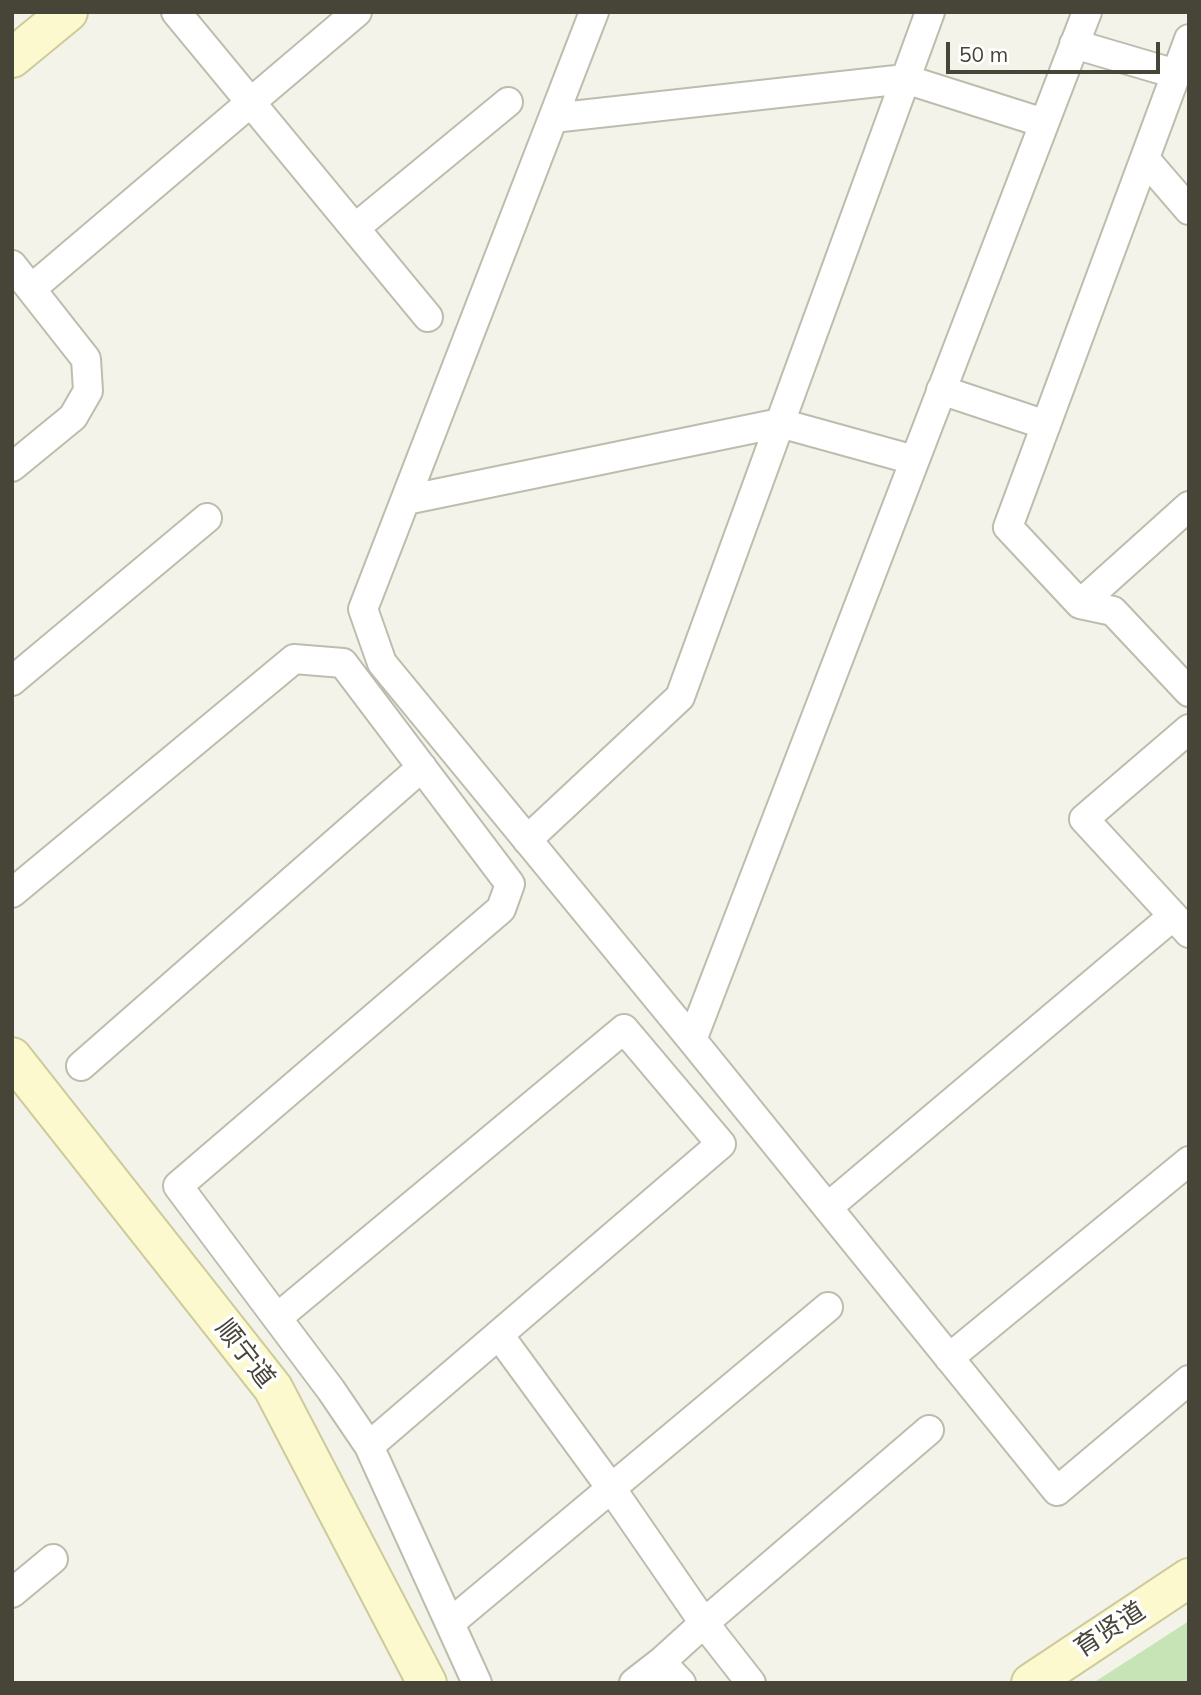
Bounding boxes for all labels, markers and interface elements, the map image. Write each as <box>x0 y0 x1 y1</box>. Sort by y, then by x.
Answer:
scale bar <box>949 28 1162 72</box>
text: 50 m <box>959 41 1008 67</box>
street label: 顺宁道 <box>209 1314 281 1394</box>
street label: 育贤道 <box>1069 1596 1151 1664</box>

